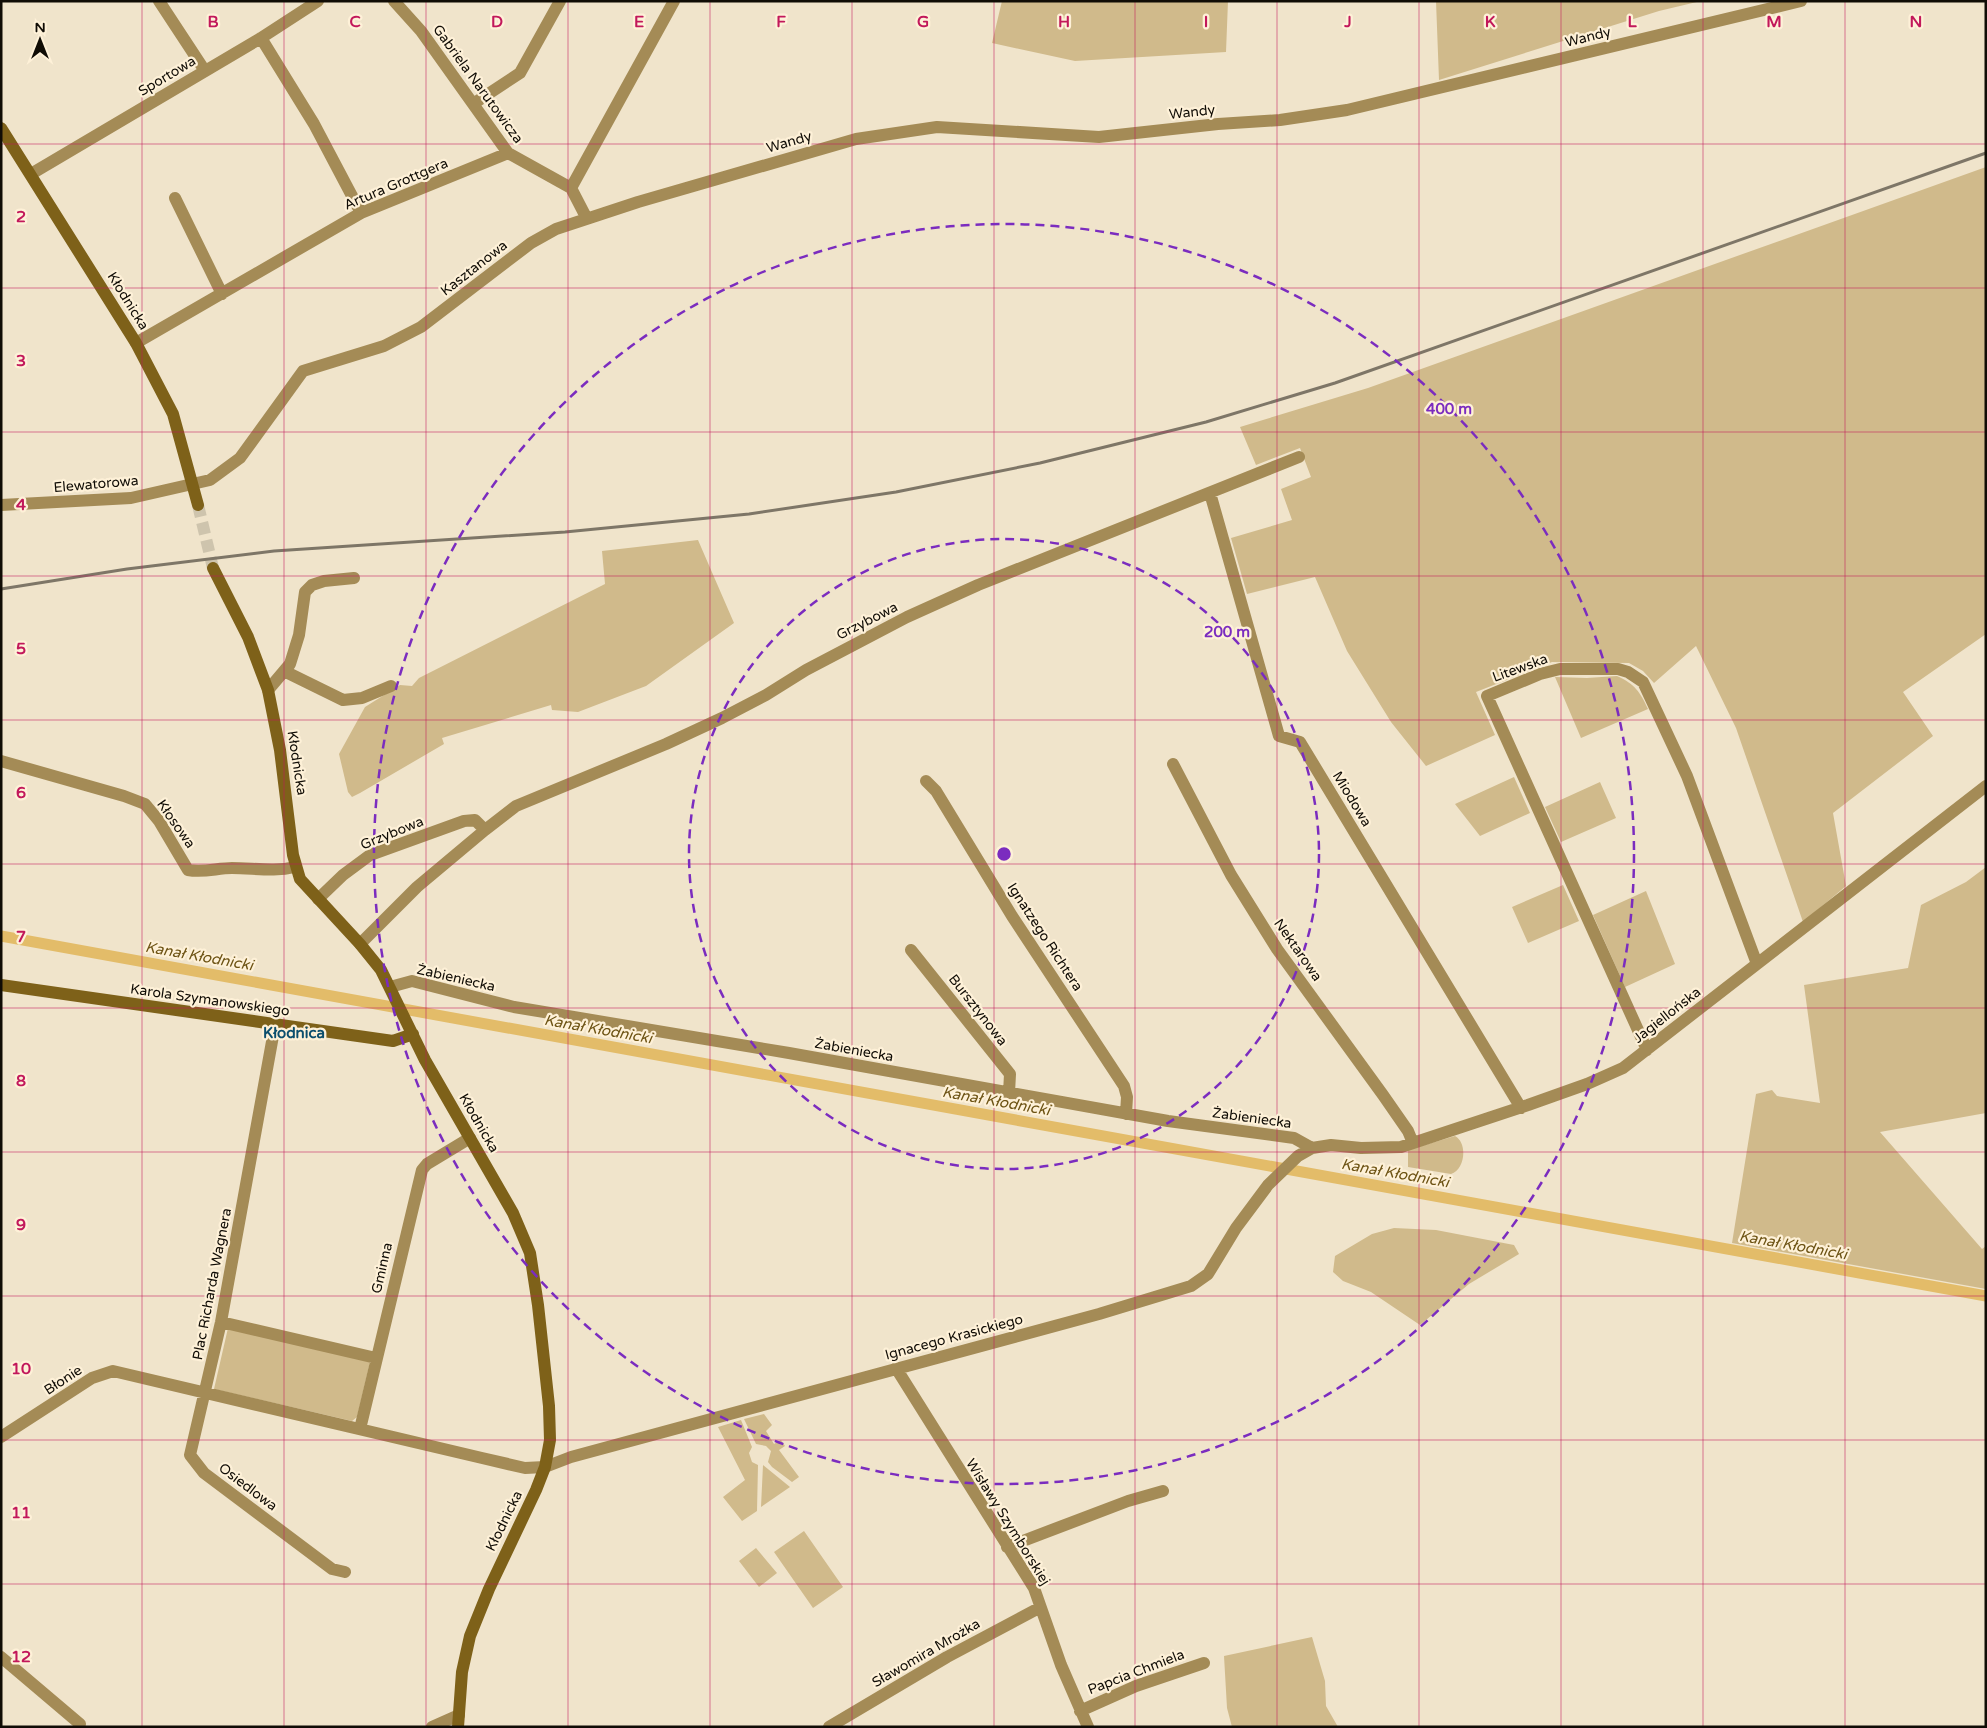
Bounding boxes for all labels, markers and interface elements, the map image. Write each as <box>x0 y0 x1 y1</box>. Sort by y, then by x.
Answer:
text: B <box>207 12 219 32</box>
text: C <box>349 12 361 32</box>
text: D <box>491 12 503 32</box>
text: E <box>634 12 644 32</box>
text: F <box>776 12 786 32</box>
text: G <box>917 12 929 32</box>
text: H <box>1058 12 1070 32</box>
text: I <box>1204 12 1208 32</box>
text: J <box>1343 12 1352 32</box>
text: K <box>1485 12 1496 32</box>
text: L <box>1627 12 1637 32</box>
text: M <box>1766 12 1782 32</box>
text: N <box>1910 12 1922 32</box>
north arrow <box>15 15 65 65</box>
text: N <box>34 19 46 36</box>
street label: Gabriela Narutowicza <box>429 21 527 147</box>
street label: Wandy <box>1563 23 1613 51</box>
street label: Sportowa <box>135 52 199 100</box>
street label: Wandy <box>1168 101 1216 123</box>
street label: Wandy <box>764 127 814 157</box>
street label: Artura Grottgera <box>341 154 451 214</box>
text: 2 <box>16 207 26 227</box>
street label: Kasztanowa <box>437 237 511 299</box>
street label: Kłodnicka <box>104 269 152 333</box>
text: 3 <box>16 351 26 371</box>
text: 400 m <box>1426 400 1472 418</box>
street label: Elewatorowa <box>53 472 139 496</box>
text: 4 <box>16 495 26 515</box>
street label: Grzybowa <box>833 598 901 644</box>
text: 200 m <box>1204 623 1250 641</box>
text: 5 <box>16 639 26 659</box>
street label: Litewska <box>1490 650 1550 686</box>
street label: Kłodnicka <box>284 729 310 797</box>
street label: Miodowa <box>1329 768 1375 830</box>
text: 6 <box>16 783 26 803</box>
street label: Kłosowa <box>153 796 199 852</box>
street label: Grzybowa <box>358 813 426 853</box>
centre of rings <box>995 845 1013 863</box>
street label: Ignatzego Richtera <box>1004 880 1086 994</box>
street label: Nektarowa <box>1270 916 1326 984</box>
text: 7 <box>16 927 26 947</box>
water label: Kanał Kłodnicki <box>144 938 257 975</box>
street label: Żabieniecka <box>415 961 497 995</box>
street label: Bursztynowa <box>945 971 1011 1049</box>
street label: Karola Szymanowskiego <box>129 980 291 1020</box>
street label: Jagiellońska <box>1630 983 1704 1047</box>
water label: Kanał Kłodnicki <box>543 1011 656 1048</box>
district label: Kłodnica <box>263 1024 325 1042</box>
street label: Żabieniecka <box>813 1035 895 1065</box>
text: 8 <box>16 1071 26 1091</box>
water label: Kanał Kłodnicki <box>941 1083 1054 1120</box>
street label: Kłodnicka <box>455 1091 503 1155</box>
street label: Żabieniecka <box>1211 1104 1293 1132</box>
water label: Kanał Kłodnicki <box>1340 1155 1453 1192</box>
street label: Plac Richarda Wagnera <box>189 1207 235 1361</box>
text: 9 <box>16 1215 26 1235</box>
water label: Kanał Kłodnicki <box>1738 1227 1851 1264</box>
street label: Gminna <box>368 1241 396 1295</box>
street label: Ignacego Krasickiego <box>883 1310 1025 1364</box>
text: 10 <box>11 1359 31 1379</box>
street label: Błonie <box>41 1361 85 1399</box>
street label: Wisławy Szymborskiej <box>962 1456 1054 1588</box>
street label: Osiedlowa <box>215 1459 281 1515</box>
street label: Kłodnicka <box>482 1488 526 1554</box>
text: 11 <box>11 1503 31 1523</box>
street label: Sławomira Mrożka <box>869 1615 983 1691</box>
street label: Papcia Chmiela <box>1085 1646 1187 1698</box>
text: 12 <box>11 1647 31 1667</box>

